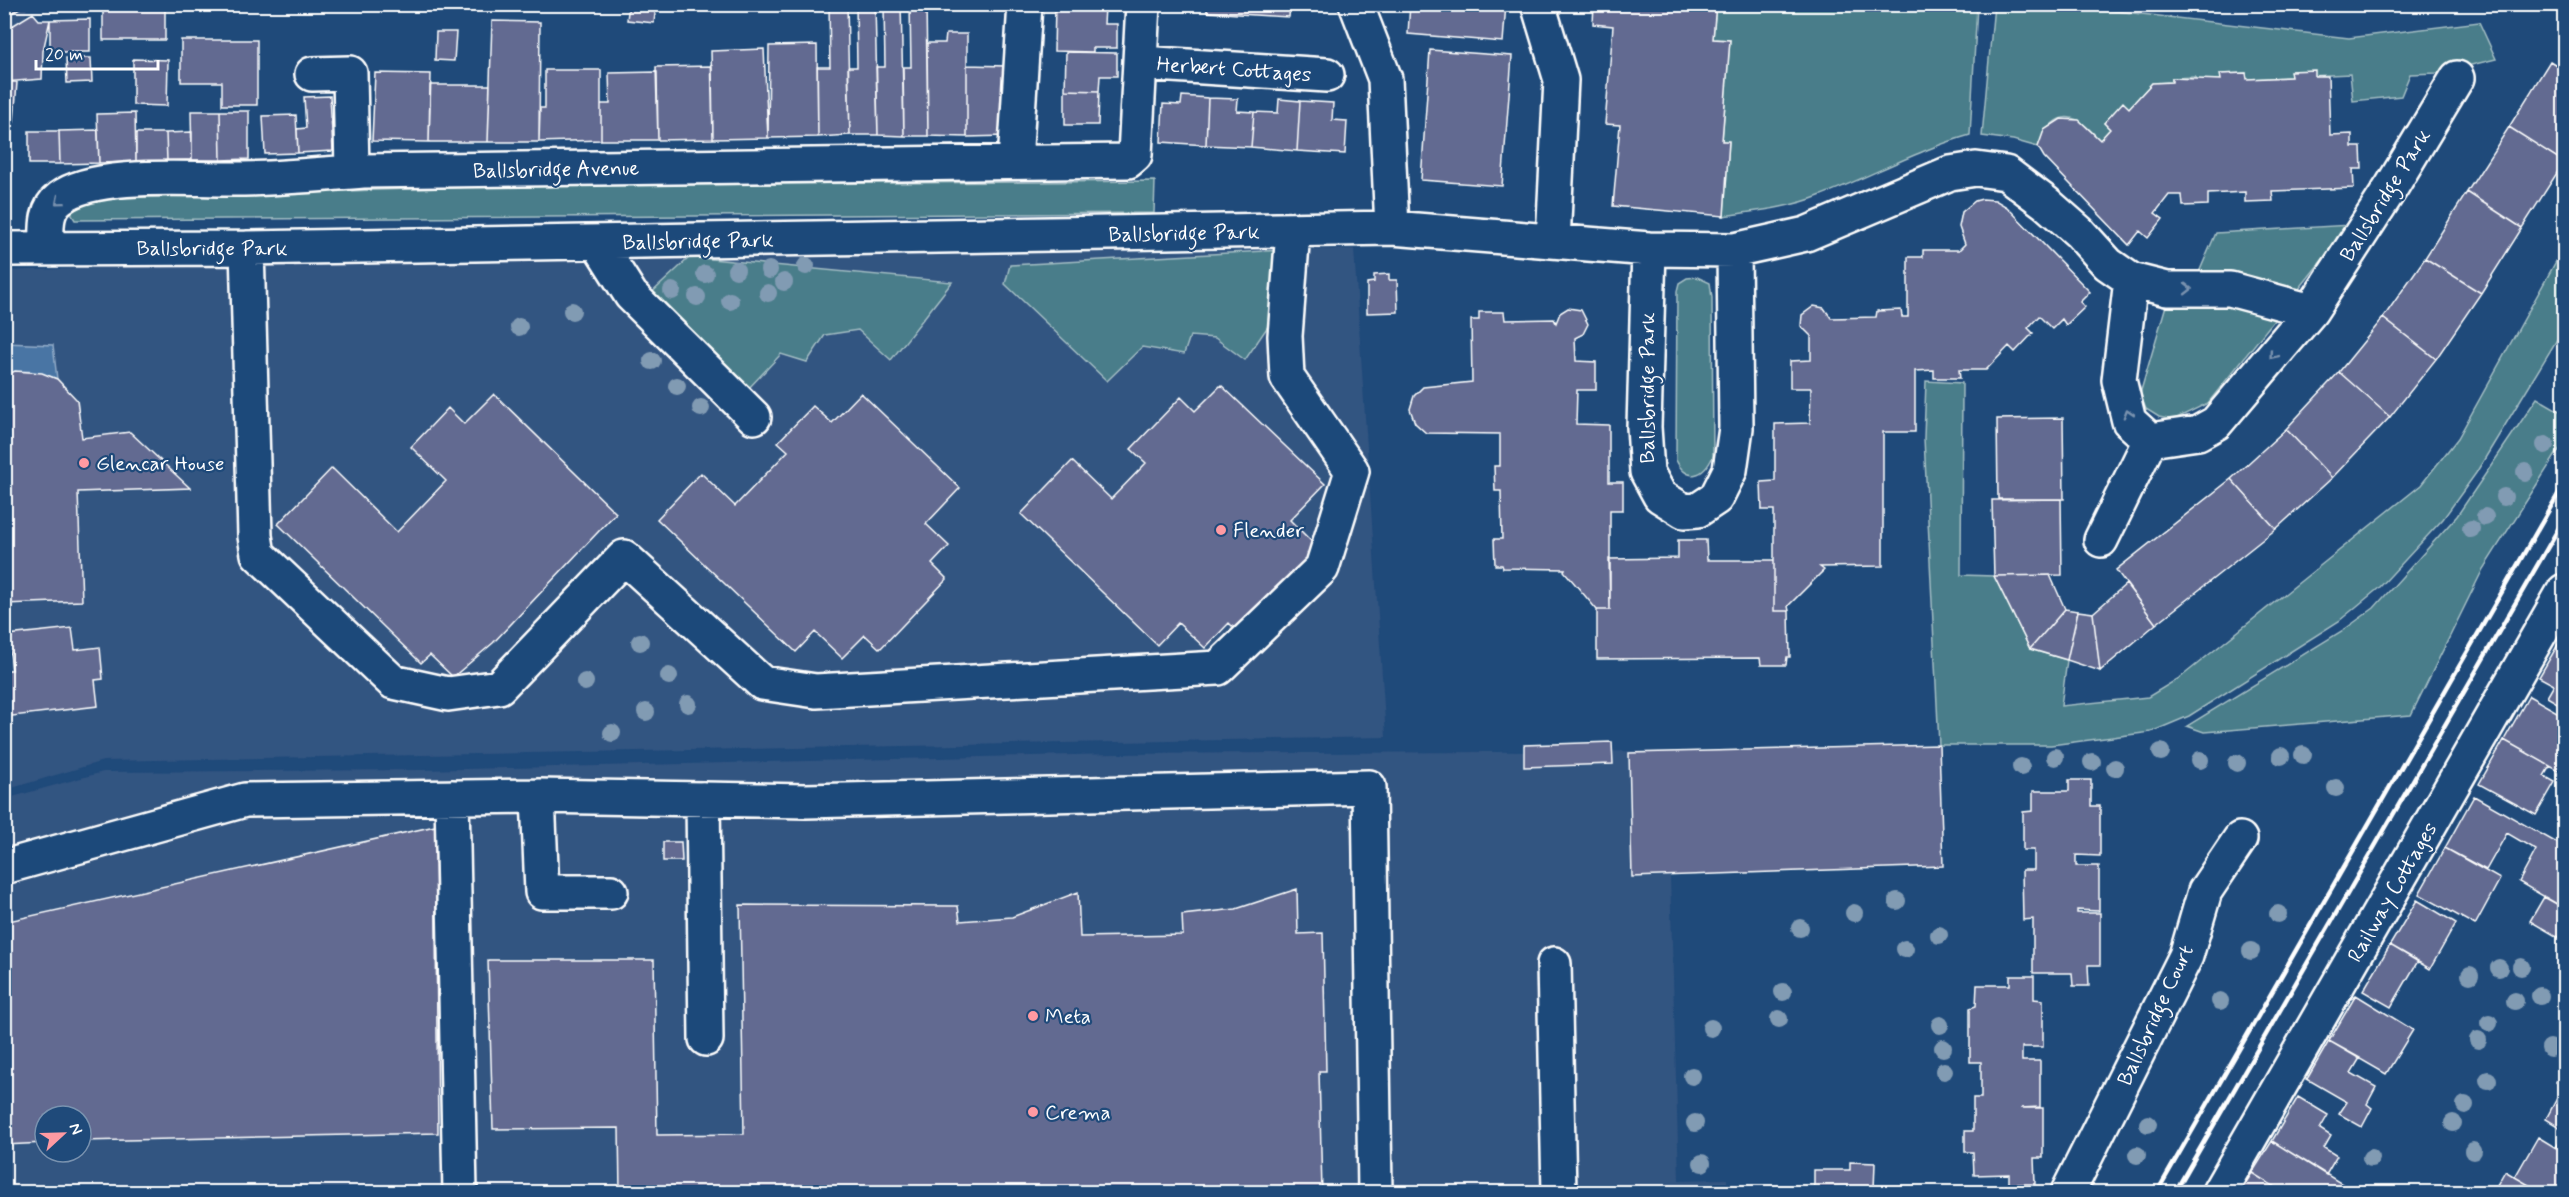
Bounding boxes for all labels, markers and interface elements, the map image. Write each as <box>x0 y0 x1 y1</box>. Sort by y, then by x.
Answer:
scale bar <box>36 33 158 71</box>
text: 20 m <box>45 43 83 67</box>
street label: Herbert Cottages <box>1156 51 1312 89</box>
street label: Ballsbridge Park <box>2334 124 2440 268</box>
street label: Ballsbridge Avenue <box>473 155 640 187</box>
one-way arrow <box>55 194 66 205</box>
street label: Ballsbridge Park <box>1108 219 1260 251</box>
street label: Ballsbridge Park <box>622 227 774 259</box>
street label: Ballsbridge Park <box>136 235 288 265</box>
one-way arrow <box>2184 283 2193 295</box>
street label: Ballsbridge Park <box>1634 312 1664 464</box>
one-way arrow <box>2270 348 2281 359</box>
one-way arrow <box>2123 408 2135 419</box>
place label: Glencar House <box>96 450 225 478</box>
marker: Glencar House <box>77 456 91 470</box>
place label: Flender <box>1233 517 1304 545</box>
marker: Flender <box>1214 523 1228 537</box>
street label: Railway Cottages <box>2341 817 2444 968</box>
street label: Ballsbridge Court <box>2111 940 2203 1091</box>
place label: Meta <box>1045 1003 1091 1031</box>
marker: Meta <box>1026 1009 1040 1023</box>
place label: Crema <box>1045 1099 1111 1127</box>
north arrow <box>33 1104 93 1164</box>
marker: Crema <box>1026 1105 1040 1119</box>
text: N <box>64 1120 87 1138</box>

